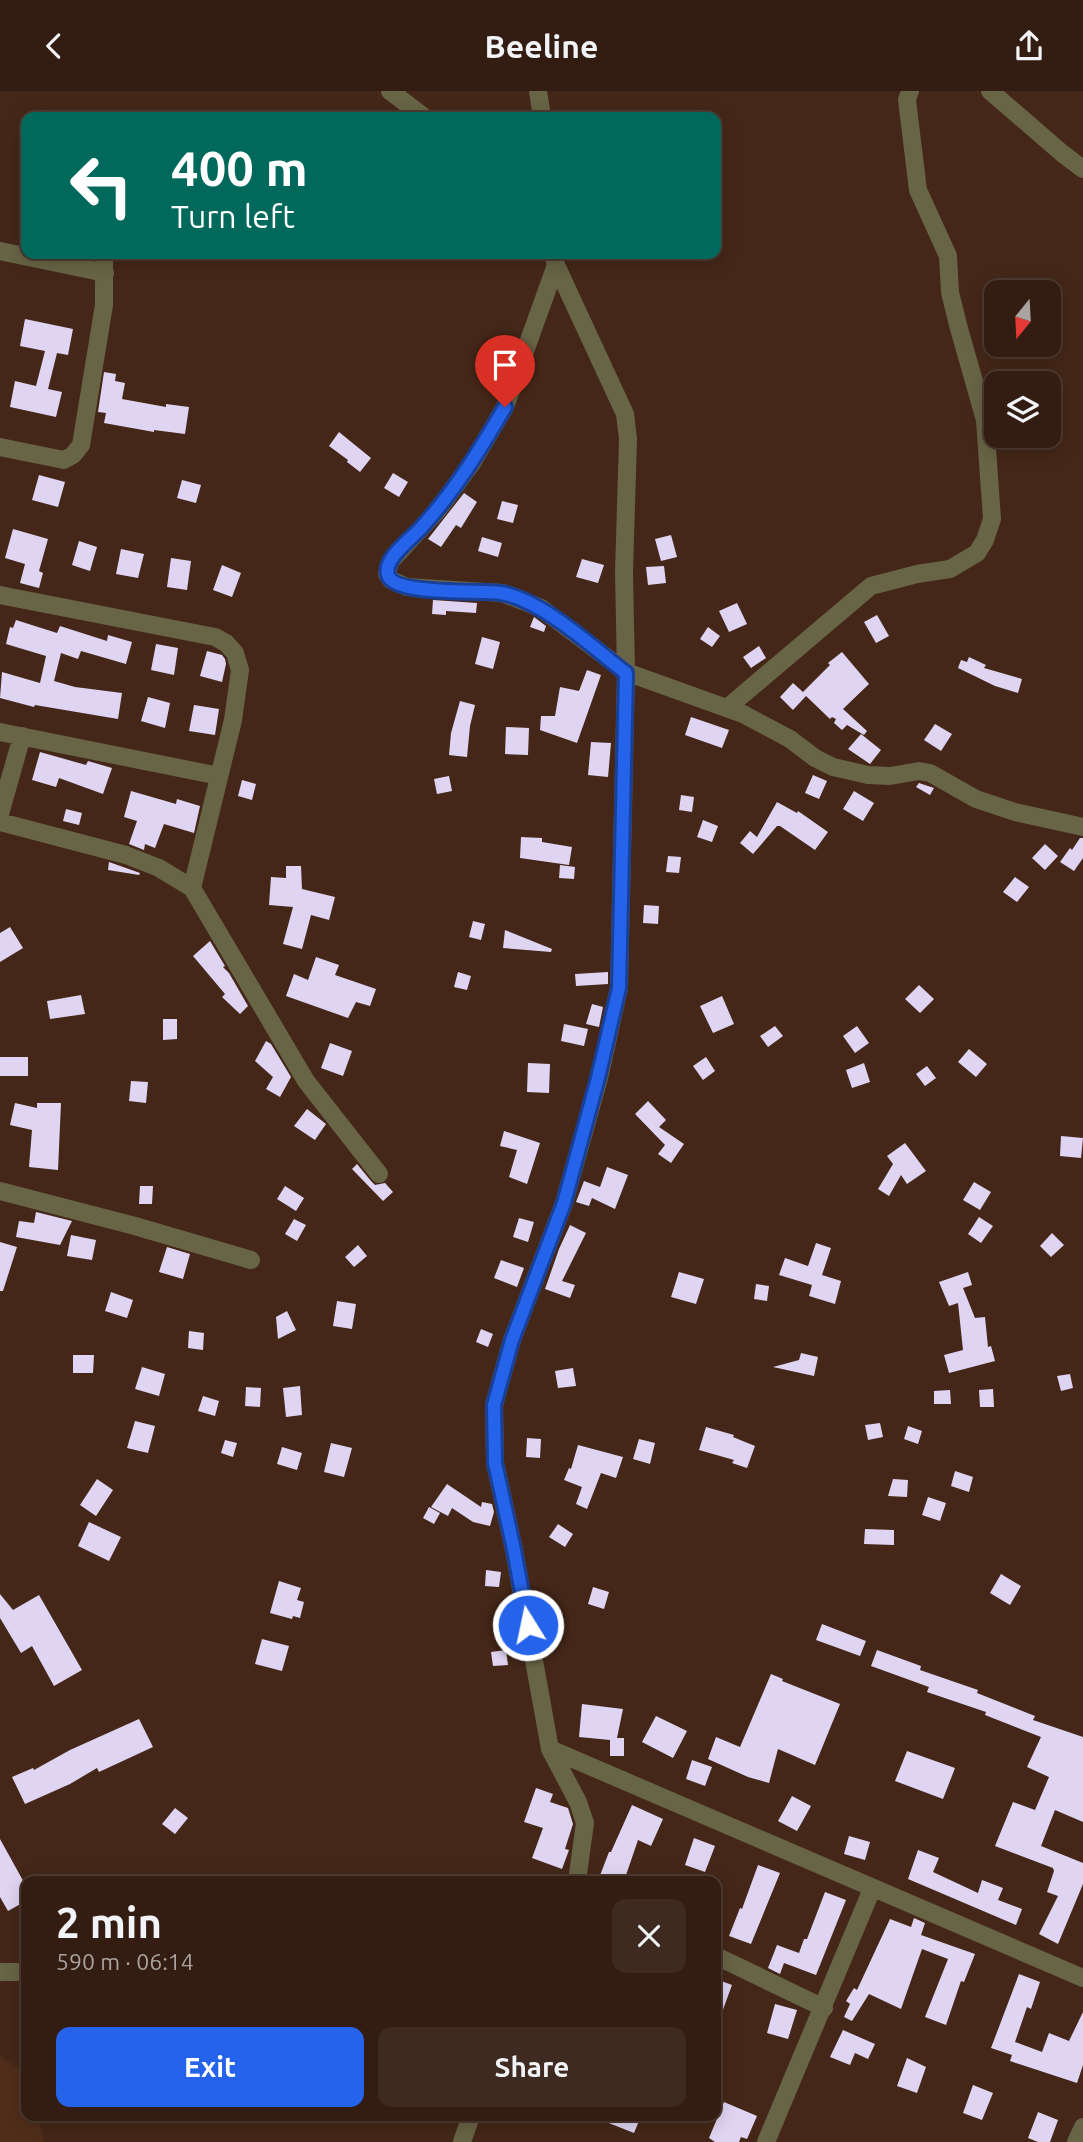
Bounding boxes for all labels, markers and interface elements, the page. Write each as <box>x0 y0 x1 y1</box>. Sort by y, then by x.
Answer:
icon: back <box>35 27 73 65</box>
icon: share <box>1010 27 1048 65</box>
text: Beeline <box>485 28 598 64</box>
icon: left <box>56 140 147 231</box>
text: 400 m <box>171 140 308 195</box>
text: Turn left <box>171 198 295 234</box>
north arrow <box>984 280 1060 357</box>
map controls <box>984 280 1061 448</box>
pin <box>475 335 535 407</box>
icon: arrive <box>486 346 524 384</box>
button: layers <box>984 371 1061 448</box>
position arrow <box>491 1588 565 1662</box>
text: 2 min <box>56 1899 162 1946</box>
button: close <box>612 1899 686 1973</box>
text: 590 m · 06:14 <box>56 1949 194 1974</box>
button: Exit <box>56 2027 364 2107</box>
button: Share <box>378 2027 686 2107</box>

